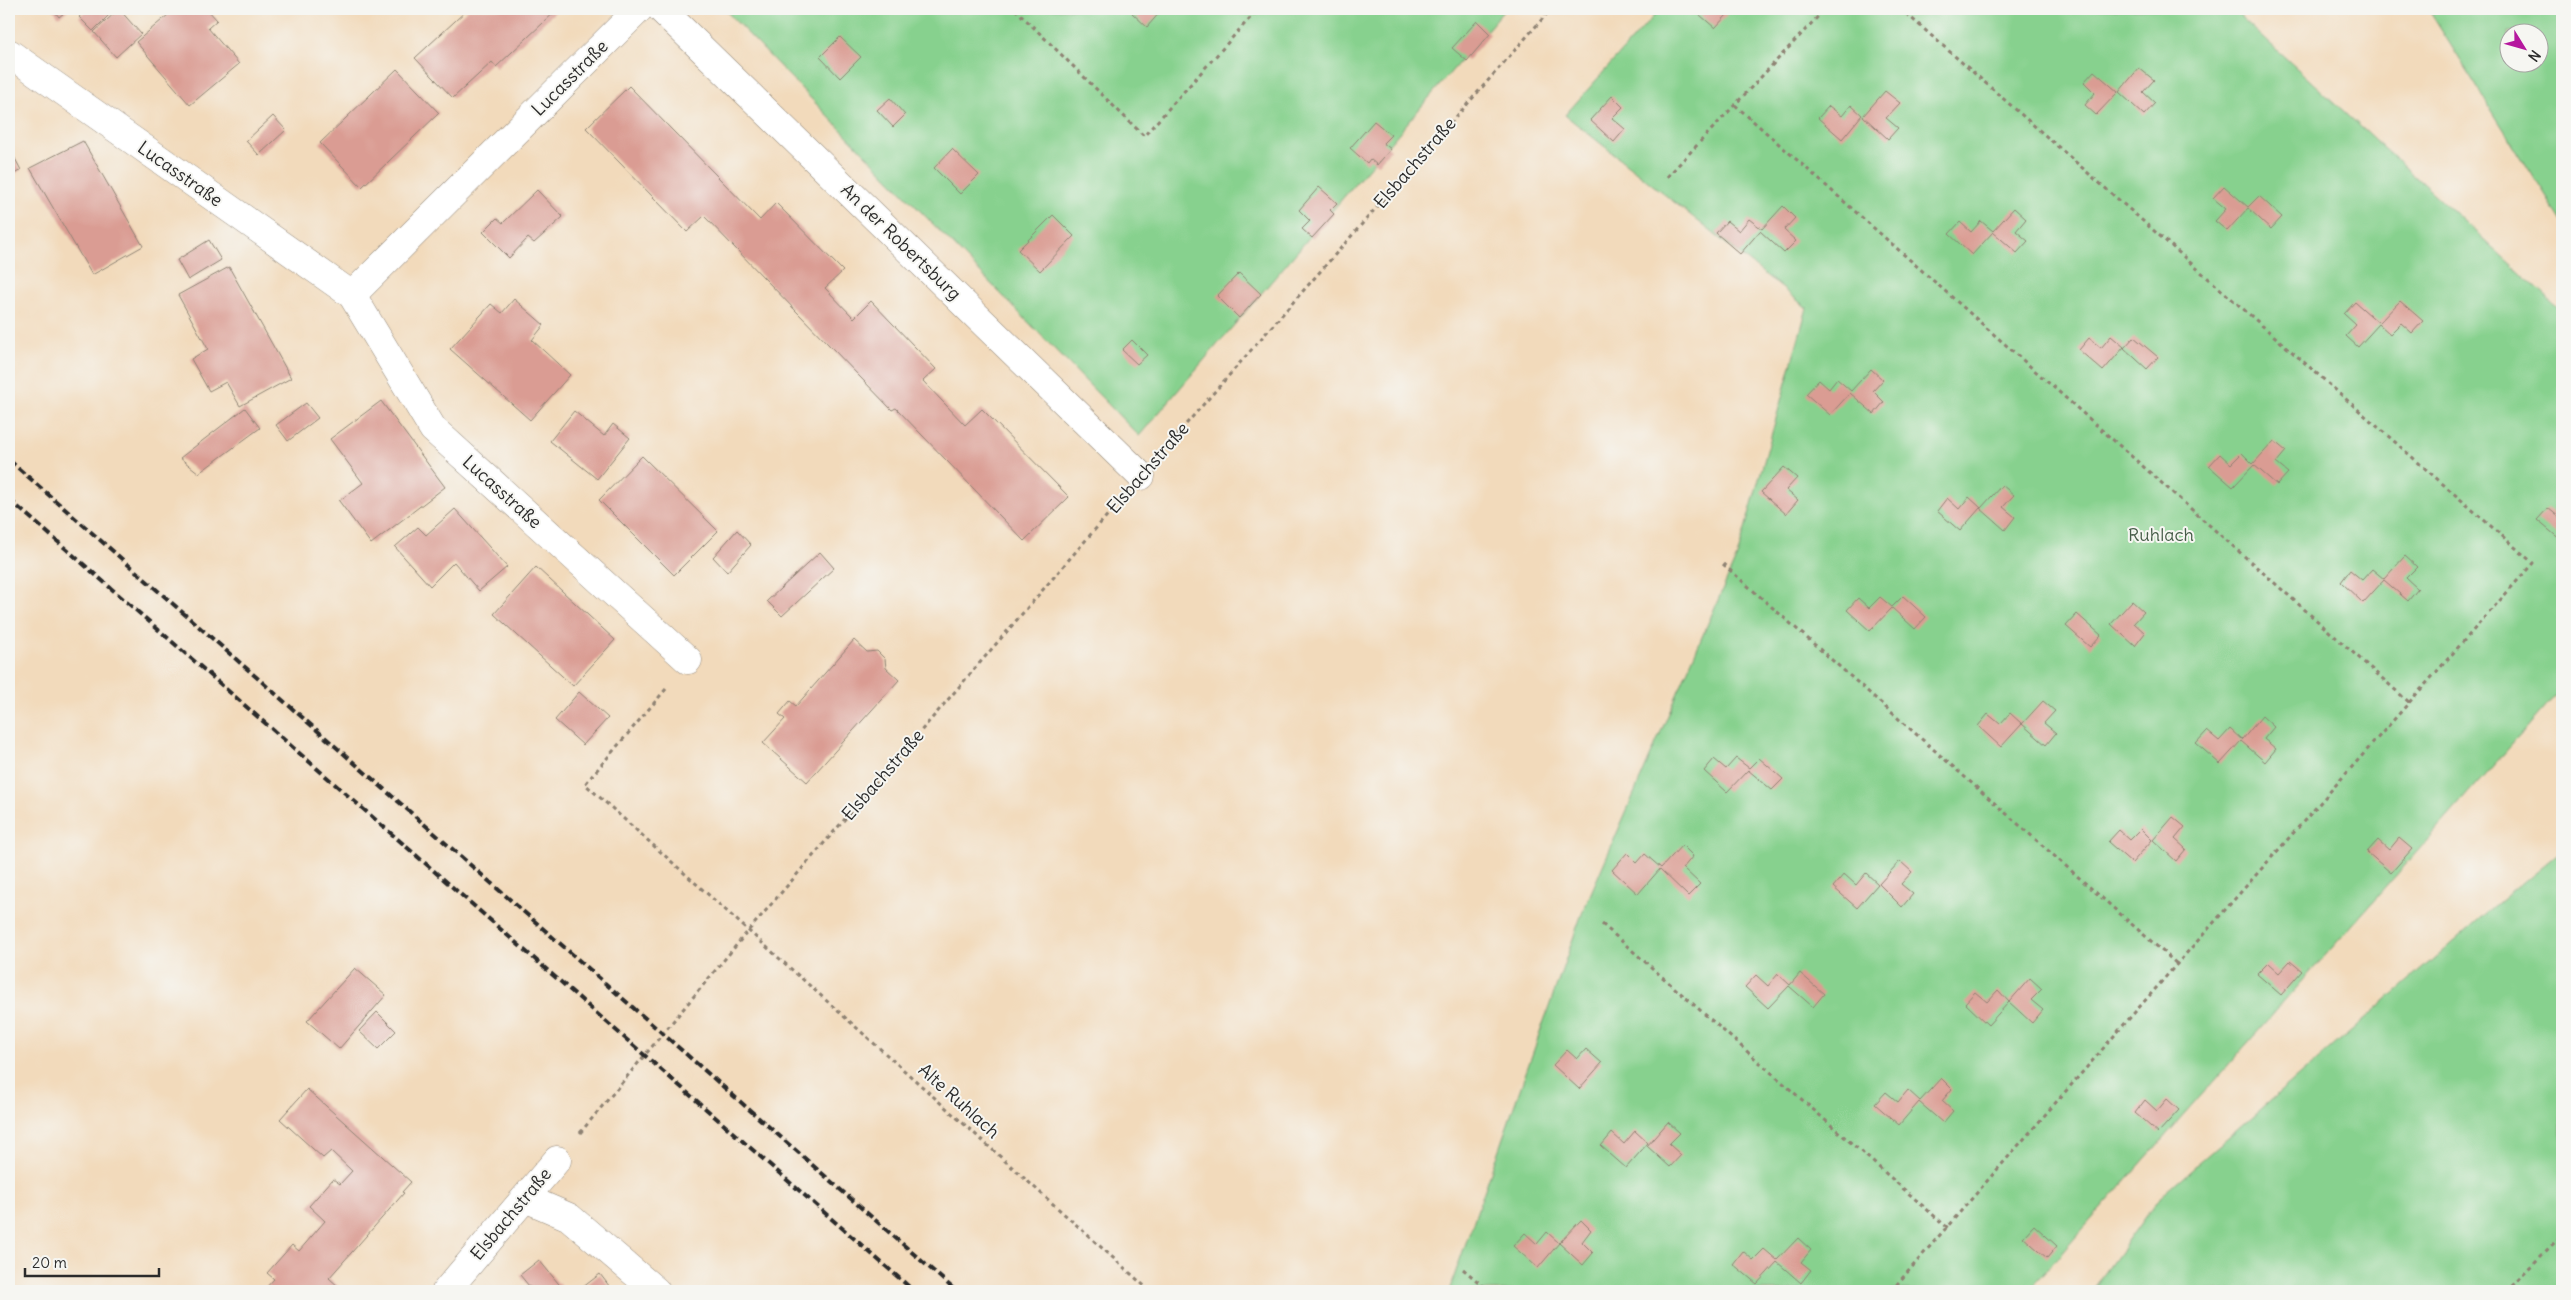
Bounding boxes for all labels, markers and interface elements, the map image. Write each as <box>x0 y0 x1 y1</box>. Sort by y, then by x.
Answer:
north arrow <box>2498 22 2548 72</box>
street label: Lucasstraße <box>527 35 613 121</box>
text: N <box>2524 47 2544 65</box>
street label: Elsbachstraße <box>1369 112 1461 213</box>
street label: Lucasstraße <box>133 136 227 211</box>
street label: An der Robertsburg <box>836 178 966 305</box>
street label: Elsbachstraße <box>1102 417 1194 518</box>
street label: Lucasstraße <box>458 450 547 533</box>
park label: Ruhlach <box>2128 523 2194 546</box>
street label: Elsbachstraße <box>837 724 929 825</box>
street label: Alte Ruhlach <box>914 1058 1005 1143</box>
street label: Elsbachstraße <box>465 1163 556 1265</box>
scale bar <box>25 1245 159 1277</box>
text: 20 m <box>32 1253 67 1272</box>

